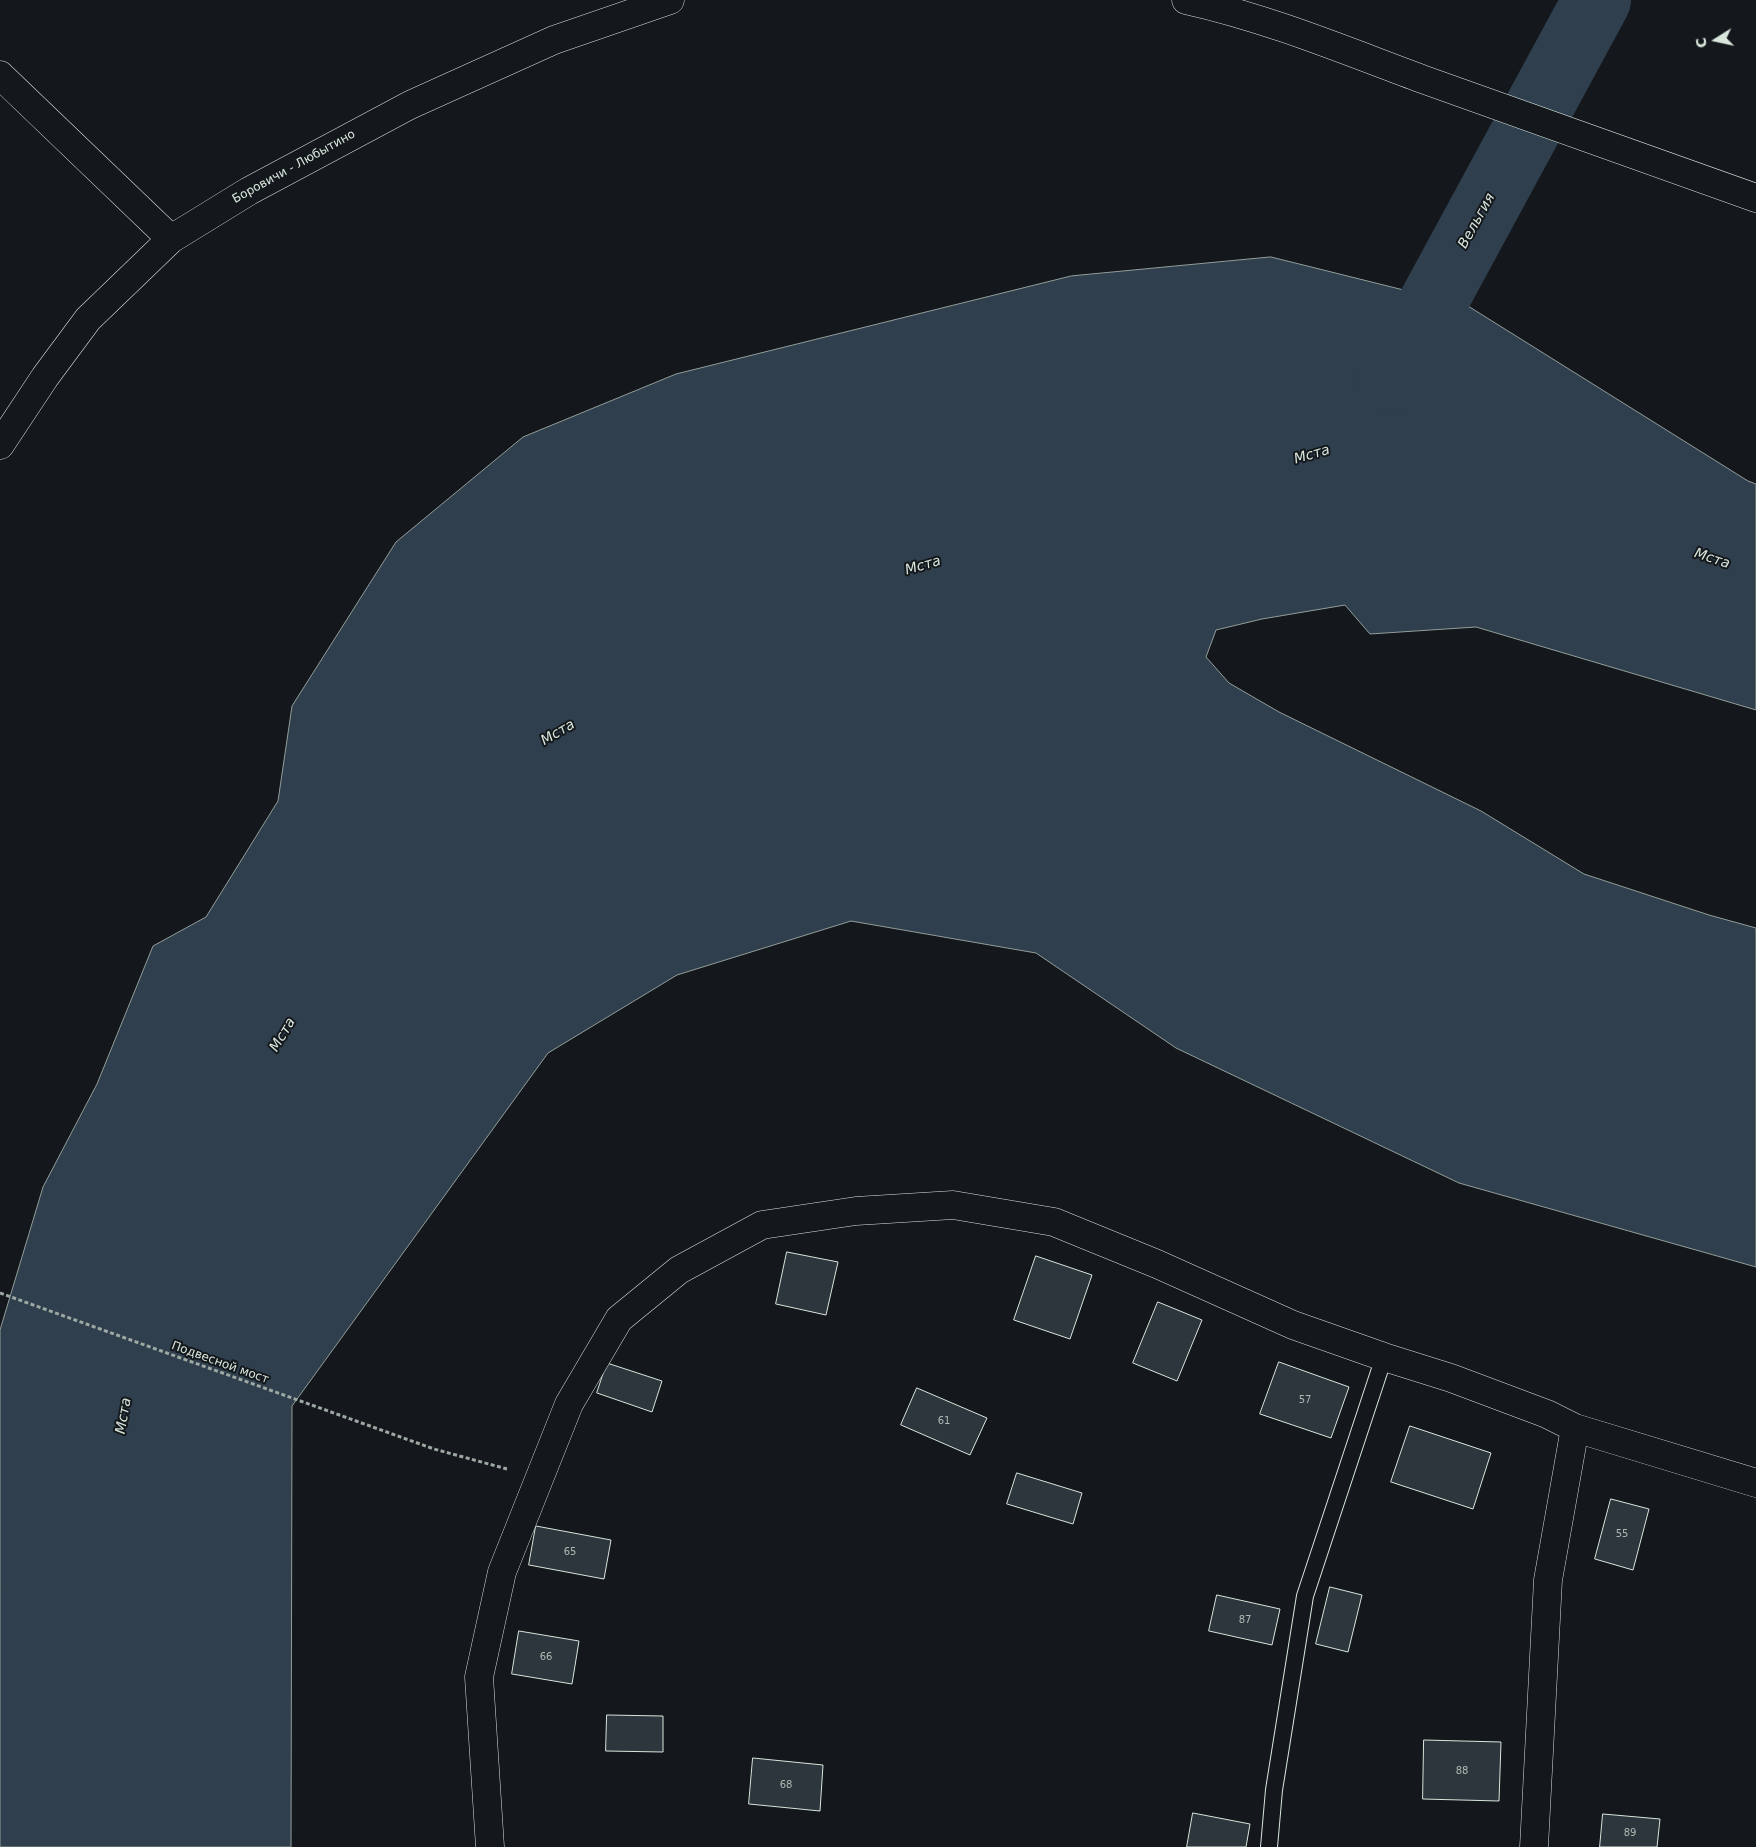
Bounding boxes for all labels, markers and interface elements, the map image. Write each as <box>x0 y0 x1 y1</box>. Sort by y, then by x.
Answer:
north arrow <box>1691 15 1741 65</box>
text: С <box>1692 36 1710 49</box>
street label: Боровичи - Любытино <box>230 127 358 207</box>
water label: Вельгия <box>1455 191 1499 251</box>
water label: Мста <box>1292 442 1332 468</box>
water label: Мста <box>1692 545 1732 573</box>
water label: Мста <box>903 553 943 579</box>
water label: Мста <box>538 716 578 750</box>
water label: Мста <box>266 1015 300 1055</box>
street label: Подвесной мост <box>169 1339 271 1387</box>
house number: 57 <box>1299 1394 1311 1406</box>
water label: Мста <box>113 1397 135 1435</box>
house number: 61 <box>938 1415 950 1427</box>
house number: 55 <box>1616 1528 1628 1540</box>
house number: 65 <box>564 1546 576 1558</box>
house number: 87 <box>1239 1614 1251 1626</box>
house number: 66 <box>540 1651 552 1663</box>
house number: 88 <box>1456 1765 1468 1777</box>
house number: 68 <box>780 1779 792 1791</box>
house number: 89 <box>1624 1827 1636 1839</box>

